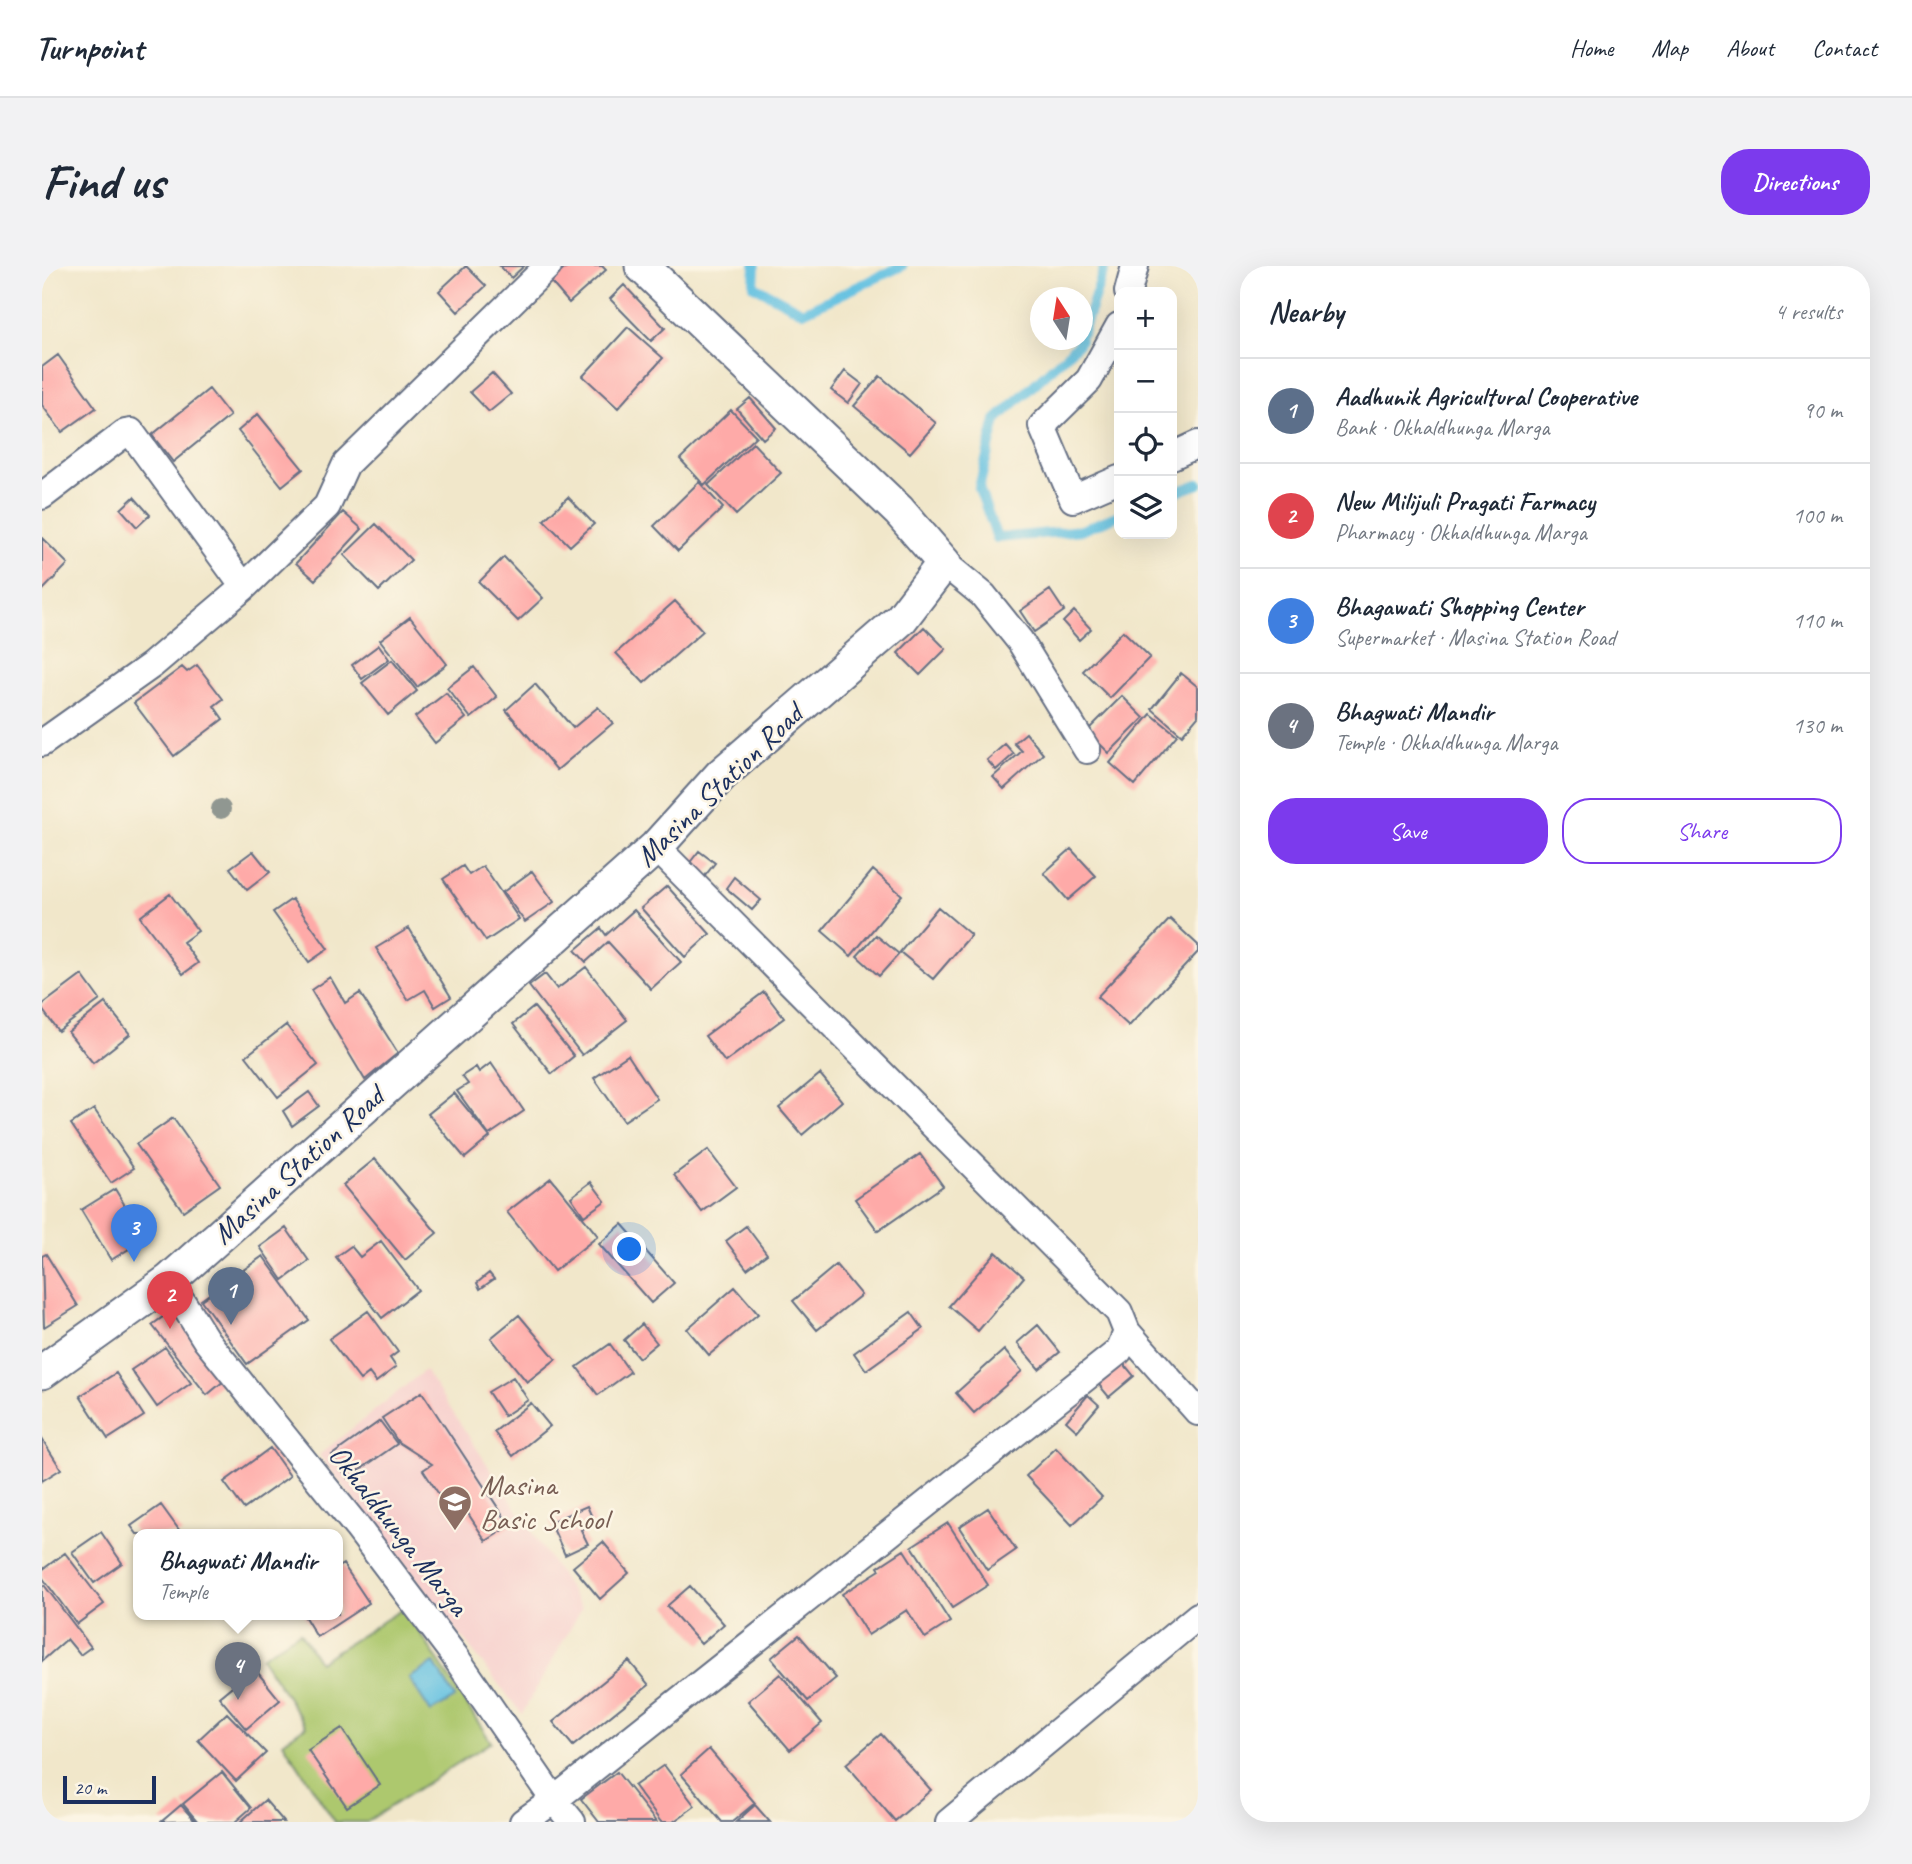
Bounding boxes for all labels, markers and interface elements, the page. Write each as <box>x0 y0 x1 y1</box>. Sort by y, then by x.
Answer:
text: Turnpoint <box>35 27 143 69</box>
text: Home <box>1570 33 1613 63</box>
text: Map <box>1651 33 1688 63</box>
text: About <box>1726 33 1774 63</box>
text: Contact <box>1812 33 1877 63</box>
button: Directions <box>1721 149 1870 215</box>
text: Find us <box>42 151 164 213</box>
north arrow <box>1030 287 1093 350</box>
map controls <box>1114 287 1177 539</box>
button: + <box>1114 287 1177 350</box>
text: Nearby <box>1268 293 1344 331</box>
text: 4 results <box>1775 297 1842 326</box>
button: − <box>1114 350 1177 413</box>
text: Aadhunik Agricultural Cooperative <box>1335 380 1637 413</box>
text: 1 <box>1286 396 1296 425</box>
text: 90 m <box>1803 396 1842 425</box>
button: locate <box>1114 413 1177 476</box>
text: Bank · Okhaldhunga Marga <box>1335 413 1549 442</box>
button: layers <box>1114 476 1177 539</box>
text: New Milijuli Pragati Farmacy <box>1335 485 1595 518</box>
text: 2 <box>1286 501 1296 530</box>
text: 100 m <box>1793 501 1842 530</box>
text: Pharmacy · Okhaldhunga Marga <box>1335 518 1587 547</box>
text: Bhagawati Shopping Center <box>1335 590 1584 623</box>
text: 3 <box>1286 606 1296 635</box>
text: 110 m <box>1793 606 1842 635</box>
text: Supermarket · Masina Station Road <box>1335 623 1616 652</box>
street label: Masina Station Road <box>627 693 814 875</box>
text: Bhagwati Mandir <box>1335 695 1493 728</box>
text: 4 <box>1286 711 1296 740</box>
text: 130 m <box>1793 711 1842 740</box>
text: Temple · Okhaldhunga Marga <box>1335 728 1558 757</box>
button: Save <box>1268 798 1548 864</box>
button: Share <box>1562 798 1842 864</box>
street label: Masina Station Road <box>204 1075 395 1252</box>
pin: 3 <box>111 1204 157 1262</box>
your location <box>612 1232 646 1266</box>
pin: 1 <box>208 1267 254 1325</box>
pin: 2 <box>147 1271 193 1329</box>
street label: Okhaldhunga Marga <box>321 1437 479 1625</box>
place label: Masina Basic School <box>480 1466 613 1538</box>
school or university icon: Masina Basic School <box>436 1483 474 1532</box>
popup <box>133 1529 343 1620</box>
text: Bhagwati Mandir <box>159 1544 317 1577</box>
text: Temple <box>159 1577 208 1606</box>
pin: 4 <box>215 1642 261 1700</box>
scale bar <box>63 1773 156 1805</box>
text: 20 m <box>74 1776 106 1800</box>

